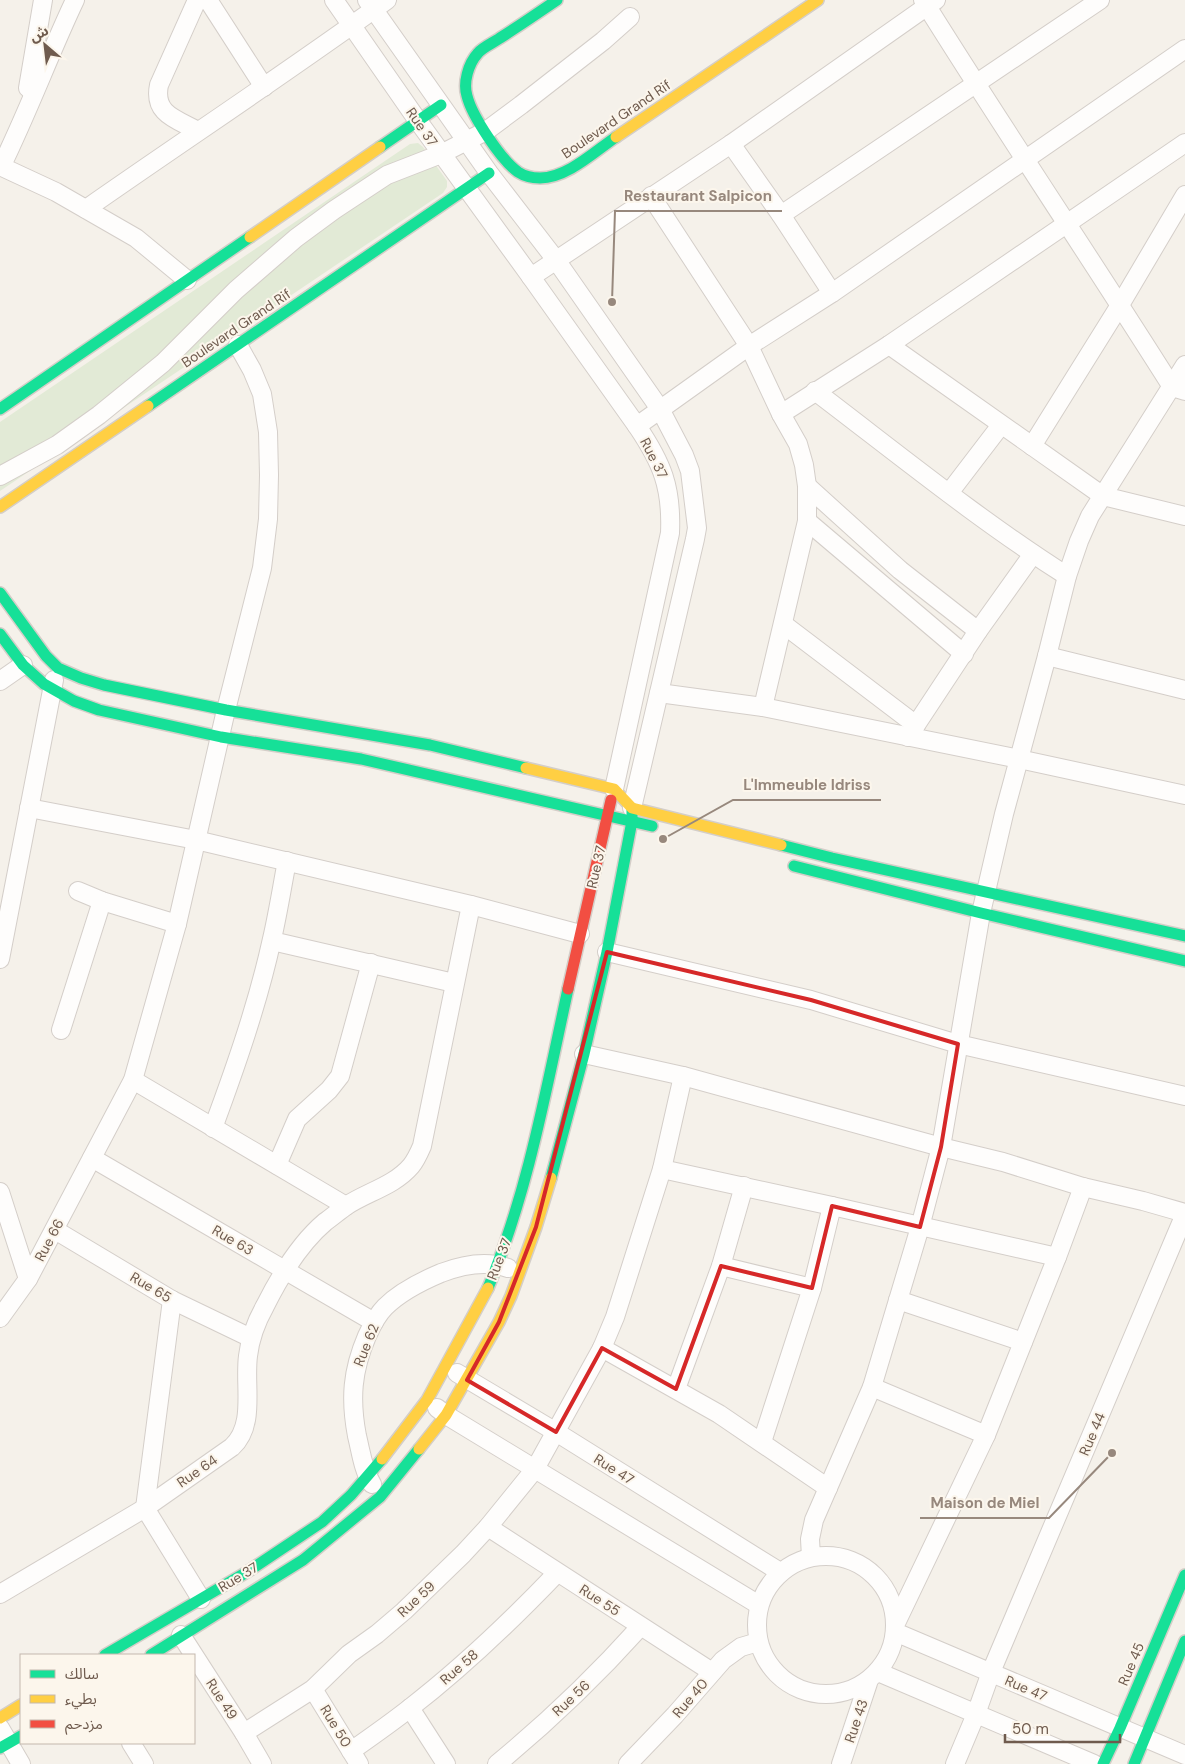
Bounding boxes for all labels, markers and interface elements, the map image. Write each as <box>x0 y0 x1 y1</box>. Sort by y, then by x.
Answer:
north arrow <box>20 20 70 70</box>
text: ش <box>26 21 52 46</box>
street label: Boulevard Grand Rif <box>558 76 674 162</box>
street label: Rue 37 <box>402 104 442 150</box>
callout: Restaurant Salpicon <box>615 181 782 211</box>
text: Restaurant Salpicon <box>624 186 772 206</box>
street label: Boulevard Grand Rif <box>178 285 294 371</box>
street label: Rue 37 <box>636 435 672 481</box>
callout: L'Immeuble Idriss <box>733 770 881 800</box>
text: L'Immeuble Idriss <box>743 775 871 795</box>
street label: Rue 37 <box>582 844 610 890</box>
street label: Rue 66 <box>30 1216 68 1264</box>
street label: Rue 63 <box>209 1221 257 1259</box>
street label: Rue 37 <box>483 1235 515 1283</box>
street label: Rue 65 <box>127 1268 175 1306</box>
street label: Rue 62 <box>349 1321 383 1369</box>
street label: Rue 44 <box>1075 1409 1109 1458</box>
street label: Rue 64 <box>173 1450 221 1491</box>
street label: Rue 47 <box>591 1450 637 1488</box>
callout: Maison de Miel <box>920 1488 1049 1518</box>
text: Maison de Miel <box>931 1493 1039 1513</box>
street label: Rue 37 <box>215 1558 261 1596</box>
street label: Rue 59 <box>393 1577 439 1621</box>
street label: Rue 55 <box>576 1580 624 1620</box>
street label: Rue 45 <box>1114 1640 1148 1688</box>
street label: Rue 58 <box>436 1645 482 1689</box>
legend <box>20 1654 195 1744</box>
text: سالك <box>65 1664 99 1684</box>
street label: Rue 47 <box>1002 1671 1050 1705</box>
street label: Rue 49 <box>202 1675 242 1723</box>
street label: Rue 40 <box>668 1675 712 1721</box>
street label: Rue 56 <box>548 1676 594 1720</box>
text: بطيء <box>65 1689 97 1710</box>
street label: Rue 43 <box>840 1697 872 1745</box>
street label: Rue 50 <box>316 1702 356 1750</box>
scale bar <box>1005 1712 1120 1744</box>
text: مزدحم <box>65 1714 103 1735</box>
text: 50 m <box>1012 1719 1049 1739</box>

